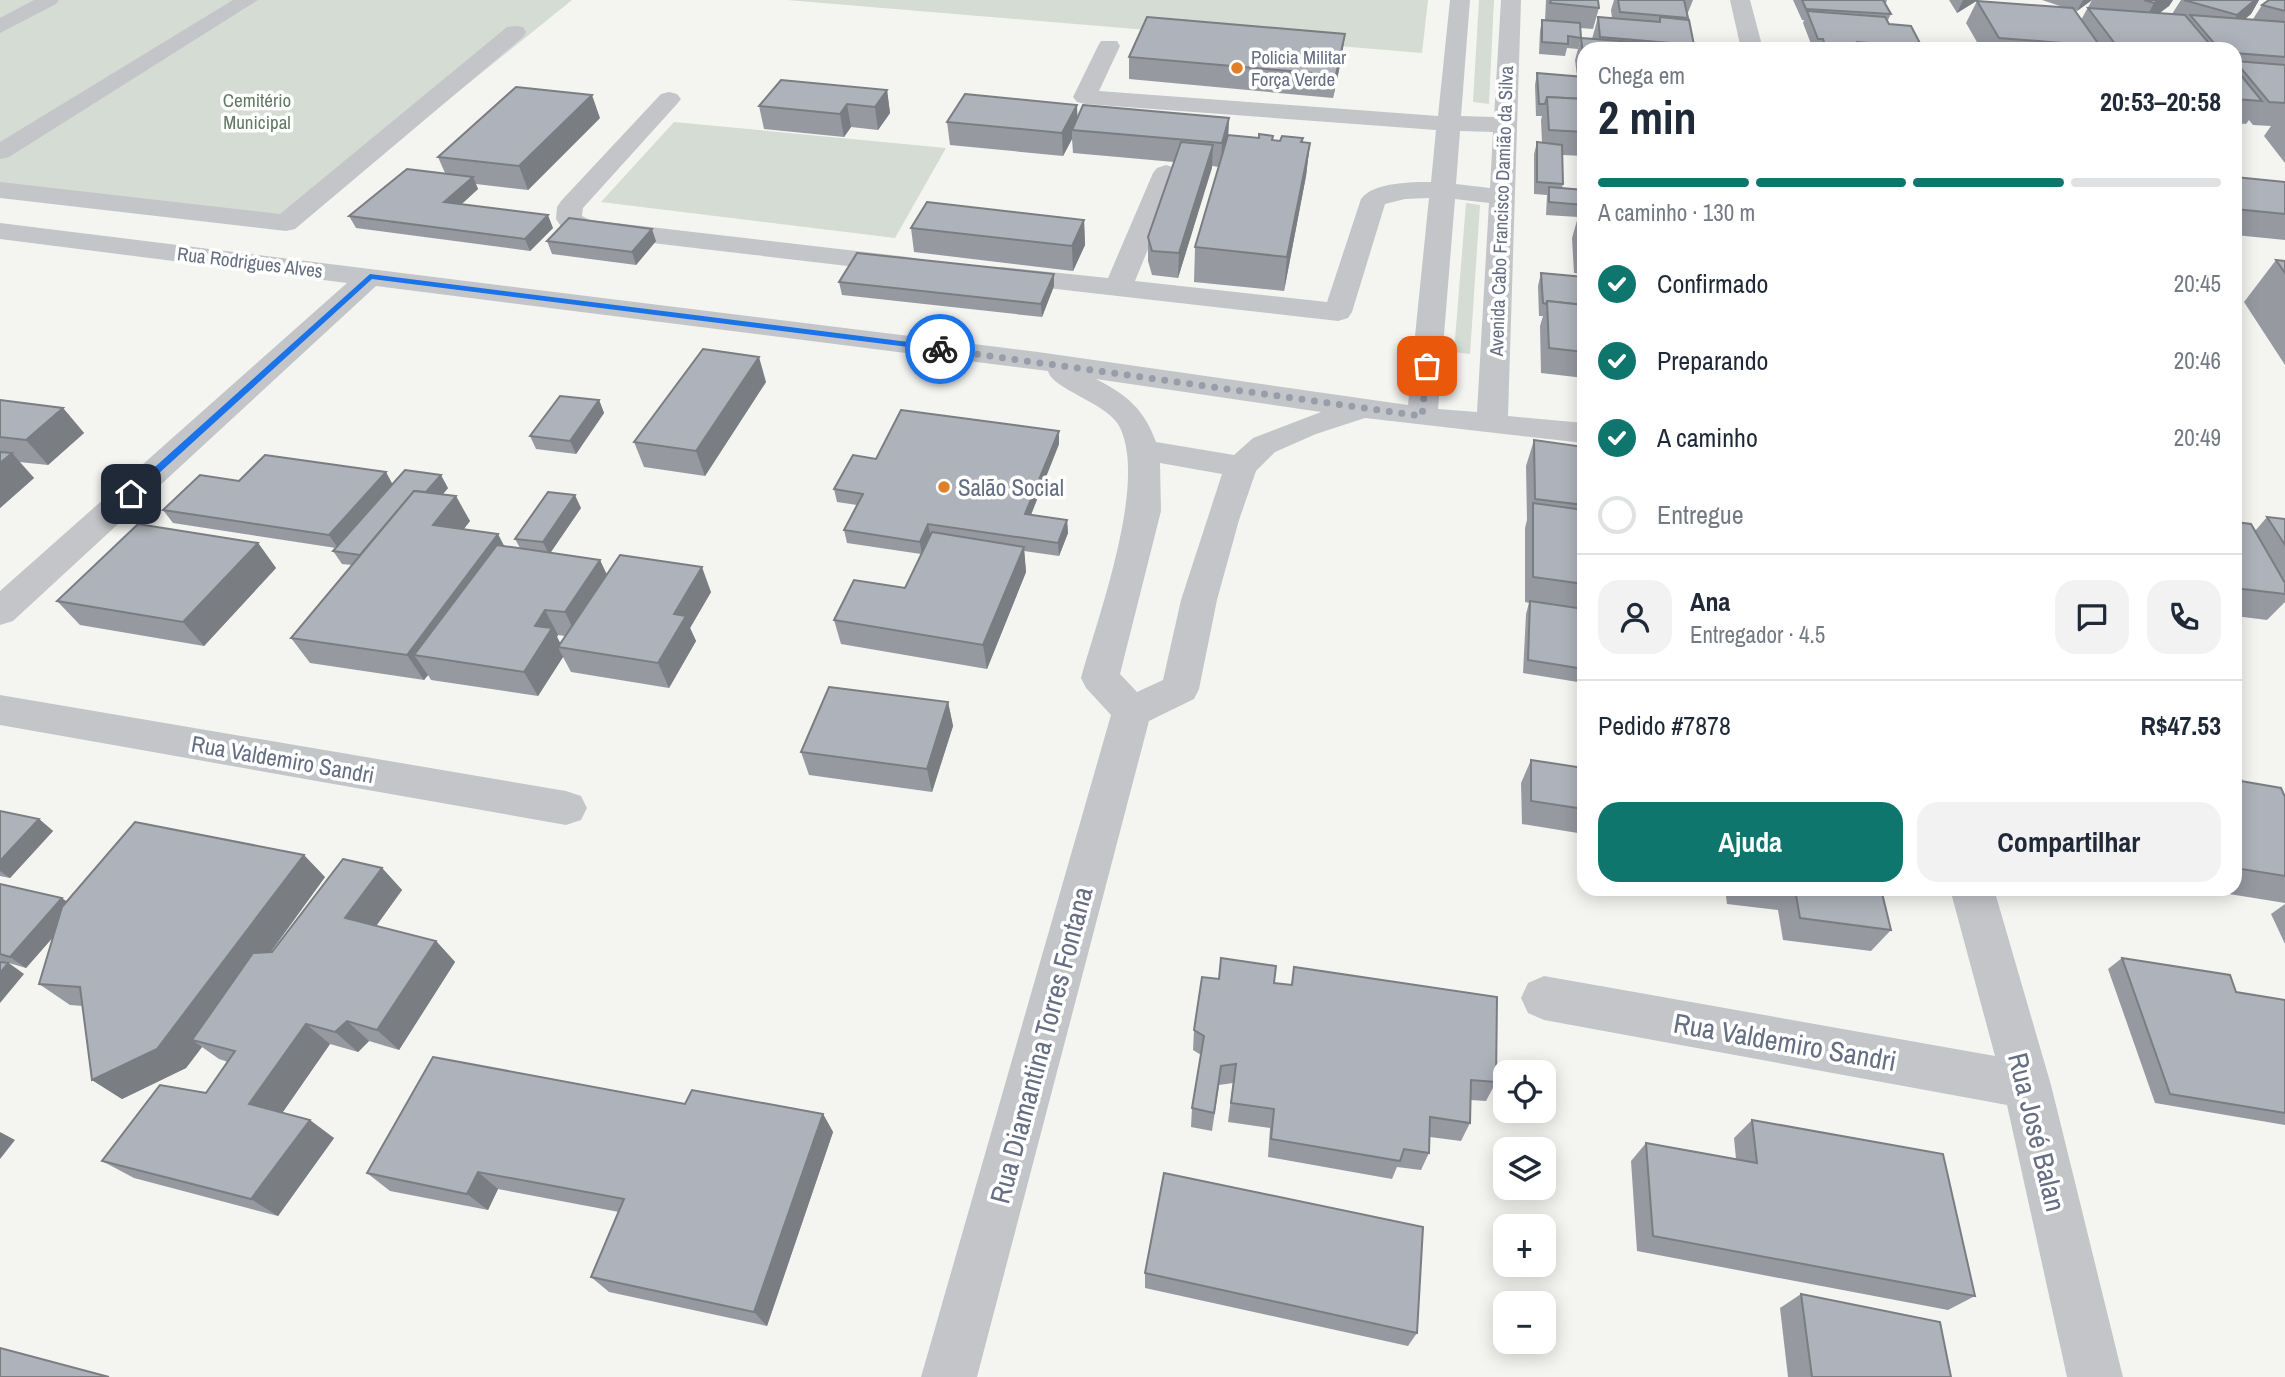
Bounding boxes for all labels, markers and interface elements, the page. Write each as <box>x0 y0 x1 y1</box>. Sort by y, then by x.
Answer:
place label: Policia Militar Força Verde <box>1251 44 1347 92</box>
marker: Policia Militar Força Verde <box>1229 60 1245 76</box>
text: Chega em <box>1598 60 1685 91</box>
street label: Avenida Cabo Francisco Damião da Silva <box>1483 65 1519 358</box>
text: 20:53–20:58 <box>2100 84 2221 119</box>
text: 2 min <box>1598 86 1697 148</box>
park label: Cemitério Municipal <box>223 87 291 135</box>
text: A caminho · 130 m <box>1598 197 1755 228</box>
street label: Rua Rodrigues Alves <box>176 240 324 284</box>
icon: check <box>1598 265 1636 303</box>
text: Confirmado <box>1657 266 1768 301</box>
text: 20:45 <box>2174 268 2221 299</box>
courier <box>905 314 975 384</box>
icon: bike <box>921 330 959 368</box>
pin <box>1397 336 1457 396</box>
icon: check <box>1598 342 1636 380</box>
text: Preparando <box>1657 343 1768 378</box>
text: 20:46 <box>2174 345 2221 376</box>
icon: bag <box>1408 347 1446 385</box>
icon: check <box>1598 419 1636 457</box>
text: A caminho <box>1657 420 1758 455</box>
text: 20:49 <box>2174 422 2221 453</box>
pin <box>101 464 161 524</box>
place label: Salão Social <box>958 472 1064 503</box>
icon: home <box>112 475 150 513</box>
marker: Salão Social <box>936 479 952 495</box>
text: Entregue <box>1657 497 1744 532</box>
button: person <box>1598 580 1672 654</box>
button: chat <box>2055 580 2129 654</box>
button: phone <box>2147 580 2221 654</box>
text: Ana <box>1690 584 1730 619</box>
text: Entregador · 4.5 <box>1690 619 1825 650</box>
text: Pedido #7878 <box>1598 708 1731 743</box>
text: R$47.53 <box>2140 708 2221 743</box>
street label: Rua Valdemiro Sandri <box>189 728 377 790</box>
button: Ajuda <box>1598 802 1903 882</box>
button: Compartilhar <box>1917 802 2221 882</box>
street label: Rua Diamantina Torres Fontana <box>980 882 1102 1208</box>
street label: Rua Valdemiro Sandri <box>1671 1004 1899 1080</box>
street label: Rua José Balan <box>1999 1049 2075 1215</box>
map controls <box>1493 1060 1556 1354</box>
button: locate <box>1493 1060 1556 1123</box>
button: layers <box>1493 1137 1556 1200</box>
button: + <box>1493 1214 1556 1277</box>
button: − <box>1493 1291 1556 1354</box>

